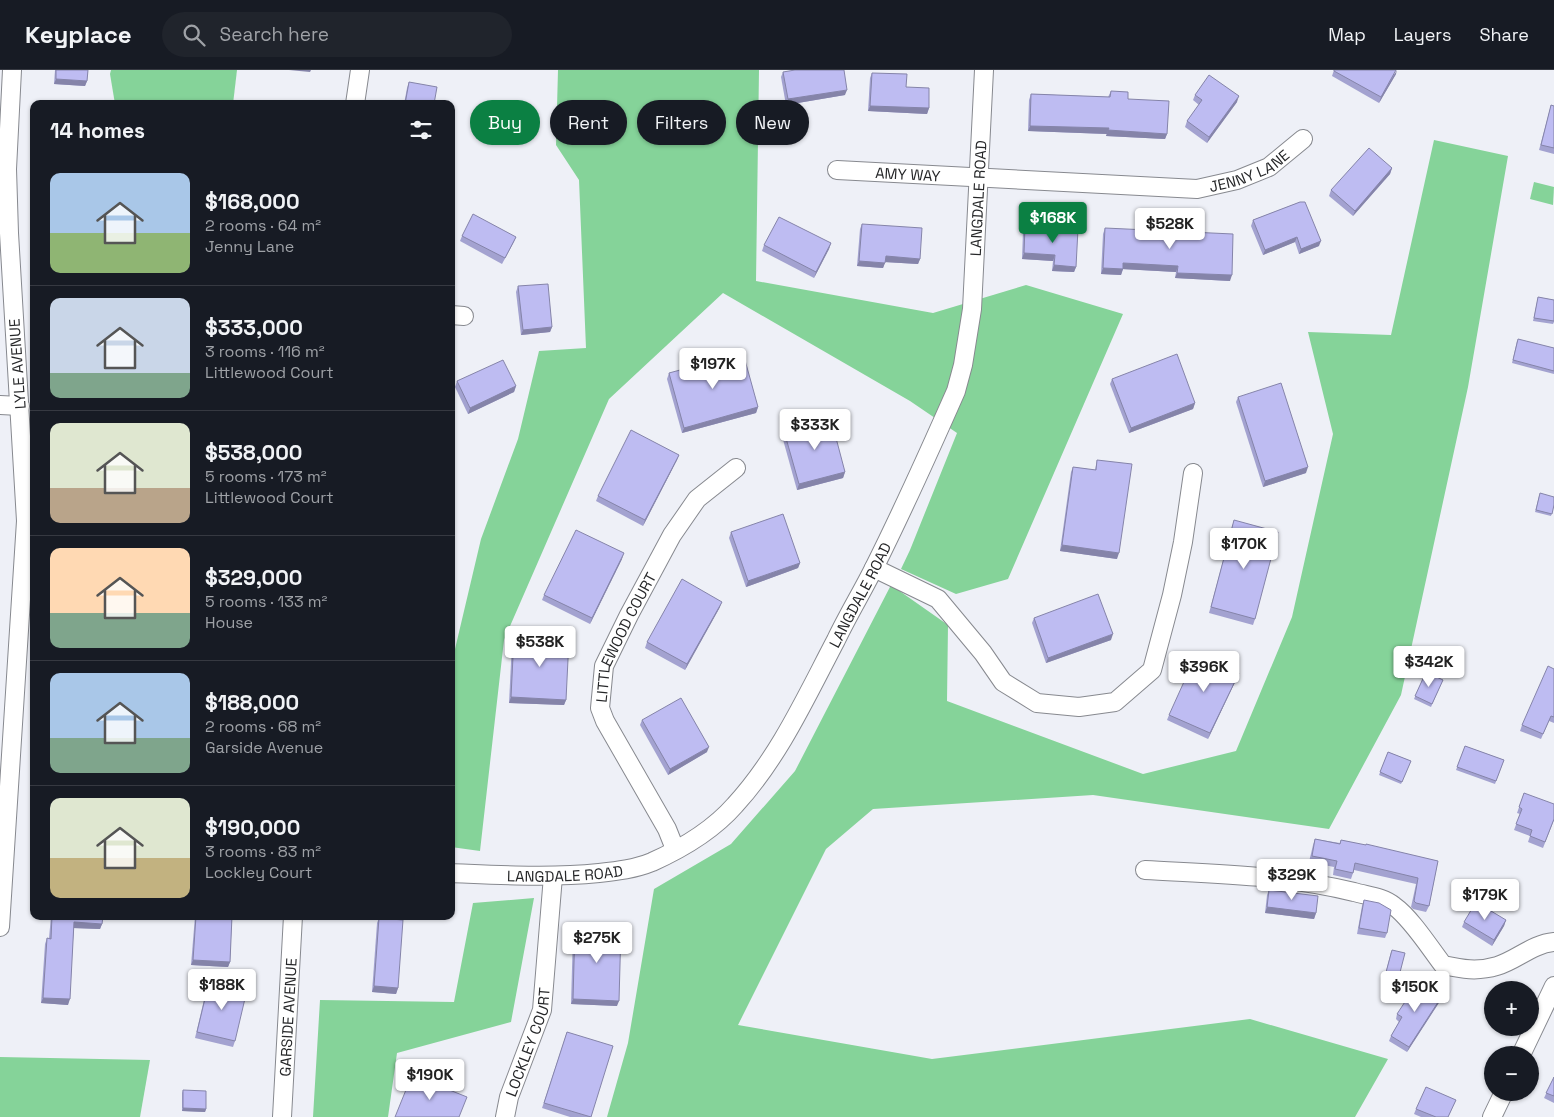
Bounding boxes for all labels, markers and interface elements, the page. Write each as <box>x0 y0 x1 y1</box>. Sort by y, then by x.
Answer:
search box <box>162 12 512 57</box>
text: Keyplace <box>25 19 132 50</box>
icon: search <box>180 21 208 49</box>
text: Search here <box>220 22 329 47</box>
text: Map <box>1328 23 1366 46</box>
text: Layers <box>1394 23 1451 46</box>
text: Share <box>1479 23 1529 46</box>
chip: Buy <box>470 100 540 145</box>
chip: Rent <box>550 100 627 145</box>
chip: Filters <box>637 100 726 145</box>
chip: New <box>736 100 809 145</box>
icon: filters <box>407 116 435 144</box>
text: 14 homes <box>50 117 145 144</box>
street label: LANGDALE ROAD <box>965 140 990 257</box>
street label: JENNY LANE <box>1207 145 1293 196</box>
street label: AMY WAY <box>875 163 941 185</box>
text: $168,000 <box>205 188 300 215</box>
icon: home <box>90 193 150 253</box>
pin: $168K <box>1018 202 1088 244</box>
text: $168K <box>1030 207 1076 228</box>
pin: $528K <box>1135 208 1205 250</box>
text: $528K <box>1146 213 1194 234</box>
text: 2 rooms · 64 m² <box>205 215 321 236</box>
text: Jenny Lane <box>205 236 294 257</box>
text: $333,000 <box>205 314 303 341</box>
street label: LYLE AVENUE <box>4 318 30 410</box>
icon: home <box>90 318 150 378</box>
text: 3 rooms · 116 m² <box>205 341 325 362</box>
pin: $197K <box>678 348 748 390</box>
text: $197K <box>690 353 736 374</box>
text: Littlewood Court <box>205 362 334 383</box>
pin: $333K <box>780 408 850 451</box>
text: $333K <box>791 414 839 435</box>
text: $538,000 <box>205 439 302 466</box>
icon: home <box>90 443 150 503</box>
text: 5 rooms · 173 m² <box>205 466 327 487</box>
text: Littlewood Court <box>205 487 334 508</box>
pin: $170K <box>1209 528 1279 570</box>
text: $170K <box>1221 533 1267 554</box>
street label: LANGDALE ROAD <box>824 539 895 651</box>
text: $329,000 <box>205 564 302 591</box>
icon: home <box>90 568 150 628</box>
street label: LITTLEWOOD COURT <box>591 569 660 703</box>
text: 5 rooms · 133 m² <box>205 591 327 612</box>
text: House <box>205 612 253 633</box>
pin: $538K <box>505 626 575 668</box>
text: $538K <box>516 631 564 652</box>
pin: $342K <box>1394 646 1464 688</box>
pin: $396K <box>1169 650 1239 693</box>
text: $342K <box>1404 651 1454 672</box>
text: $396K <box>1179 656 1229 677</box>
text: $188,000 <box>205 689 299 716</box>
icon: home <box>90 693 150 753</box>
text: 2 rooms · 68 m² <box>205 716 321 737</box>
text: Garside Avenue <box>205 737 323 758</box>
text: $190,000 <box>205 814 300 841</box>
icon: home <box>90 818 150 878</box>
text: 3 rooms · 83 m² <box>205 841 321 862</box>
pin: $329K <box>1257 858 1327 901</box>
street label: LANGDALE ROAD <box>507 861 624 885</box>
text: Lockley Court <box>205 862 312 883</box>
text: $329K <box>1268 864 1316 885</box>
pin: $179K <box>1450 878 1520 921</box>
text: $179K <box>1462 884 1508 905</box>
pin: $275K <box>562 922 632 964</box>
text: $275K <box>573 927 621 948</box>
street label: GARSIDE AVENUE <box>275 957 300 1077</box>
pin: $188K <box>187 968 257 1011</box>
pin: $150K <box>1380 970 1450 1013</box>
text: $188K <box>199 974 245 995</box>
text: $150K <box>1392 976 1438 997</box>
map controls <box>1484 981 1539 1101</box>
button: + <box>1484 981 1539 1036</box>
street label: LOCKLEY COURT <box>501 987 553 1099</box>
button: − <box>1484 1046 1539 1101</box>
pin: $190K <box>395 1058 465 1101</box>
text: $190K <box>406 1064 454 1085</box>

